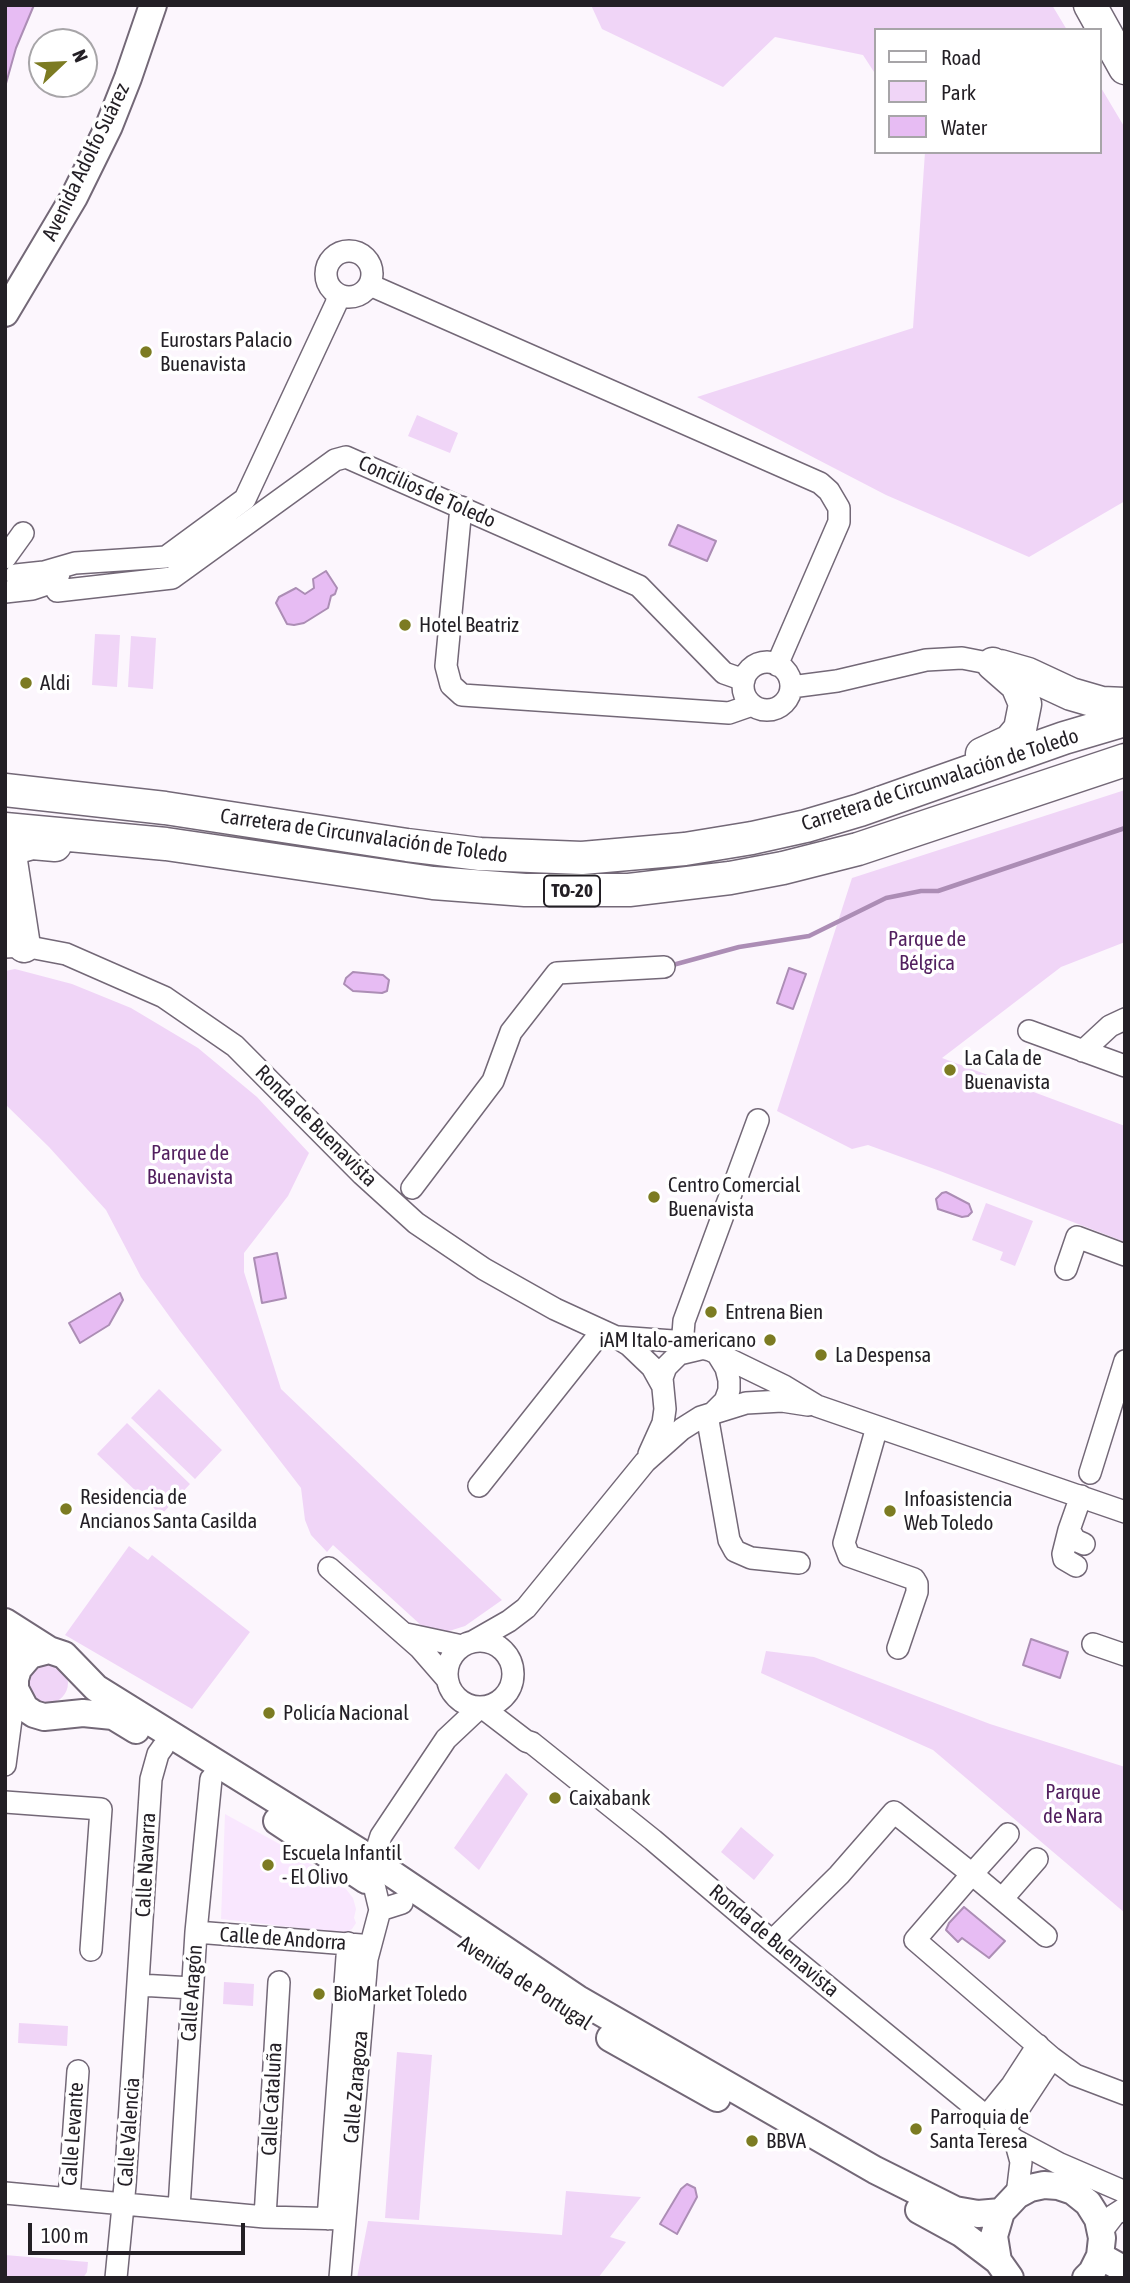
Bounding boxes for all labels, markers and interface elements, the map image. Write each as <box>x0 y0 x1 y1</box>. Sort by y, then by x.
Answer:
north arrow <box>28 28 98 98</box>
legend <box>874 28 1102 154</box>
text: Road <box>941 45 981 69</box>
text: N <box>68 46 93 65</box>
street label: Avenida Adolfo Suárez <box>37 79 135 245</box>
text: Park <box>941 80 976 104</box>
text: Water <box>941 115 987 139</box>
place label: Eurostars Palacio Buenavista <box>160 327 292 377</box>
marker: Eurostars Palacio Buenavista <box>138 344 154 360</box>
street label: Concilios de Toledo <box>355 451 499 533</box>
place label: Hotel Beatriz <box>419 612 519 638</box>
marker: Hotel Beatriz <box>397 617 413 633</box>
place label: Aldi <box>40 670 70 696</box>
marker: Aldi <box>18 675 34 691</box>
street label: Carretera de Circunvalación de Toledo <box>798 723 1082 837</box>
street label: Carretera de Circunvalación de Toledo <box>219 803 509 869</box>
road number: TO-20 <box>544 876 600 906</box>
park label: Parque de Bélgica <box>888 926 966 976</box>
place label: La Cala de Buenavista <box>964 1045 1050 1095</box>
street label: Ronda de Buenavista <box>250 1060 382 1192</box>
marker: La Cala de Buenavista <box>942 1062 958 1078</box>
park label: Parque de Buenavista <box>147 1140 233 1190</box>
place label: Centro Comercial Buenavista <box>668 1172 800 1222</box>
marker: Centro Comercial Buenavista <box>646 1189 662 1205</box>
place label: Entrena Bien <box>725 1299 823 1325</box>
marker: Entrena Bien <box>703 1304 719 1320</box>
place label: iAM Italo-americano <box>599 1327 756 1353</box>
marker: iAM Italo-americano <box>762 1332 778 1348</box>
place label: La Despensa <box>835 1342 931 1368</box>
marker: La Despensa <box>813 1347 829 1363</box>
place label: Residencia de Ancianos Santa Casilda <box>80 1484 257 1534</box>
place label: Infoasistencia Web Toledo <box>904 1486 1013 1536</box>
marker: Residencia de Ancianos Santa Casilda <box>58 1501 74 1517</box>
marker: Infoasistencia Web Toledo <box>882 1503 898 1519</box>
place label: Policía Nacional <box>283 1700 409 1726</box>
marker: Policía Nacional <box>261 1705 277 1721</box>
park label: Parque de Nara <box>1043 1779 1103 1829</box>
place label: Caixabank <box>569 1785 650 1811</box>
marker: Caixabank <box>547 1790 563 1806</box>
street label: Calle Navarra <box>131 1812 161 1918</box>
place label: Escuela Infantil - El Olivo <box>282 1840 402 1890</box>
marker: Escuela Infantil - El Olivo <box>260 1857 276 1873</box>
street label: Ronda de Buenavista <box>704 1879 844 2003</box>
street label: Calle de Andorra <box>219 1922 347 1956</box>
street label: Avenida de Portugal <box>453 1930 597 2036</box>
street label: Calle Aragón <box>176 1944 208 2042</box>
place label: BioMarket Toledo <box>333 1981 467 2007</box>
marker: BioMarket Toledo <box>311 1986 327 2002</box>
street label: Calle Zaragoza <box>339 2030 373 2144</box>
street label: Calle Cataluña <box>256 2042 288 2156</box>
street label: Calle Valencia <box>113 2077 145 2187</box>
street label: Calle Levante <box>57 2081 89 2187</box>
place label: Parroquia de Santa Teresa <box>930 2104 1029 2154</box>
marker: Parroquia de Santa Teresa <box>908 2121 924 2137</box>
place label: BBVA <box>766 2128 806 2154</box>
marker: BBVA <box>744 2133 760 2149</box>
scale bar <box>32 2210 248 2254</box>
text: 100 m <box>41 2223 89 2247</box>

